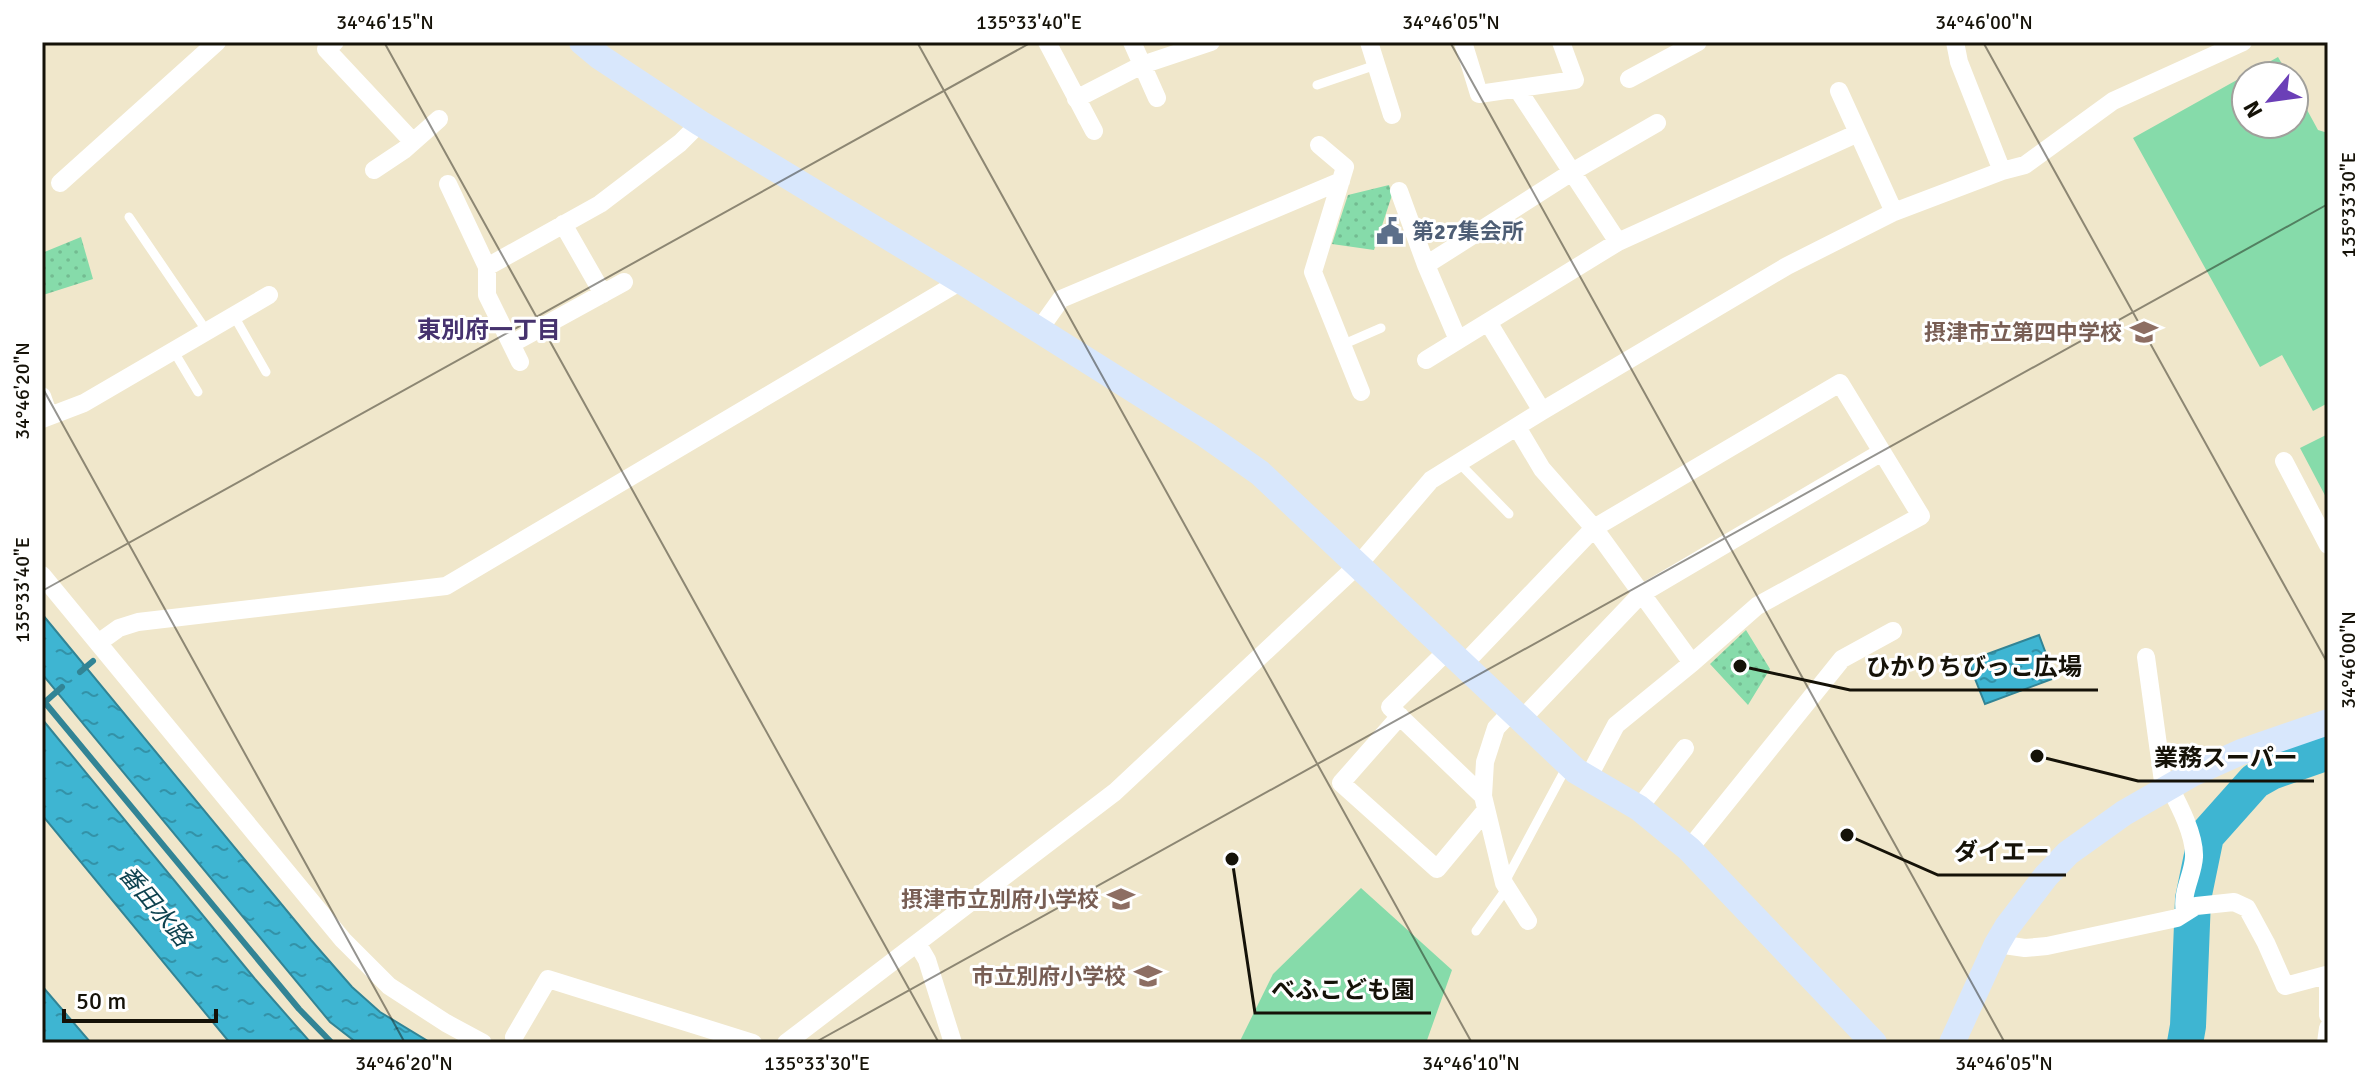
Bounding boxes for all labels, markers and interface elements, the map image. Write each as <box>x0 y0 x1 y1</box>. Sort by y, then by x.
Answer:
text: 34°46'15"N <box>336 10 434 35</box>
text: 135°33'40"E <box>976 10 1082 35</box>
text: 34°46'05"N <box>1402 10 1500 35</box>
text: 34°46'00"N <box>1935 10 2033 35</box>
north arrow <box>2230 60 2310 140</box>
text: N <box>2237 96 2268 123</box>
text: 135°33'30"E <box>2336 152 2361 258</box>
public building icon: 第27集会所 <box>1375 216 1405 246</box>
place label: 第27集会所 <box>1412 218 1524 245</box>
district label: 東別府一丁目 <box>417 315 561 345</box>
school or university icon: 摂津市立第四中学校 <box>2129 317 2159 347</box>
place label: 摂津市立第四中学校 <box>1924 319 2122 346</box>
text: 34°46'20"N <box>10 342 35 440</box>
text: 135°33'40"E <box>10 537 35 643</box>
text: 34°46'00"N <box>2336 611 2361 709</box>
callout: ひかりちびっこ広場 <box>1850 642 2098 690</box>
text: ひかりちびっこ広場 <box>1866 652 2082 682</box>
callout: 業務スーパー <box>2138 733 2314 781</box>
text: 業務スーパー <box>2154 743 2298 773</box>
callout: ダイエー <box>1938 827 2066 875</box>
text: ダイエー <box>1954 837 2050 867</box>
water label: 番田水路 <box>113 860 199 954</box>
school or university icon: 摂津市立別府小学校 <box>1106 884 1136 914</box>
place label: 摂津市立別府小学校 <box>901 886 1099 913</box>
school or university icon: 市立別府小学校 <box>1133 961 1163 991</box>
place label: 市立別府小学校 <box>972 963 1126 990</box>
callout: べふこども園 <box>1255 965 1431 1013</box>
scale bar <box>64 973 216 1023</box>
text: べふこども園 <box>1271 975 1415 1005</box>
text: 50 m <box>76 986 126 1016</box>
text: 34°46'20"N <box>355 1051 453 1076</box>
text: 135°33'30"E <box>764 1051 870 1076</box>
text: 34°46'10"N <box>1422 1051 1520 1076</box>
text: 34°46'05"N <box>1955 1051 2053 1076</box>

